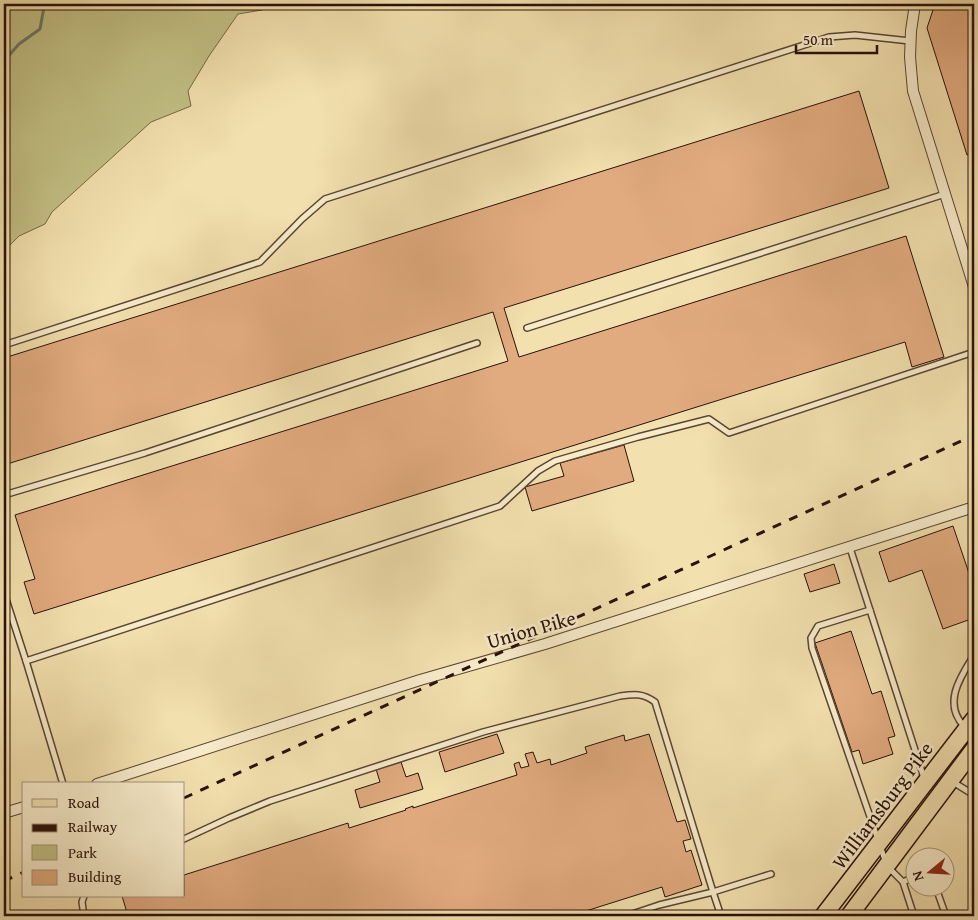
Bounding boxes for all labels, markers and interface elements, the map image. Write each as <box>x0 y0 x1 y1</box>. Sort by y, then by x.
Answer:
scale bar <box>796 22 877 54</box>
text: 50 m <box>803 29 834 50</box>
street label: Union Pike <box>483 602 579 656</box>
street label: Williamsburg Pike <box>825 735 939 875</box>
legend <box>22 782 185 898</box>
text: Road <box>68 792 99 813</box>
text: Railway <box>68 816 118 837</box>
text: Park <box>68 842 97 863</box>
north arrow <box>906 848 956 898</box>
text: Building <box>68 866 122 887</box>
text: N <box>906 868 929 884</box>

